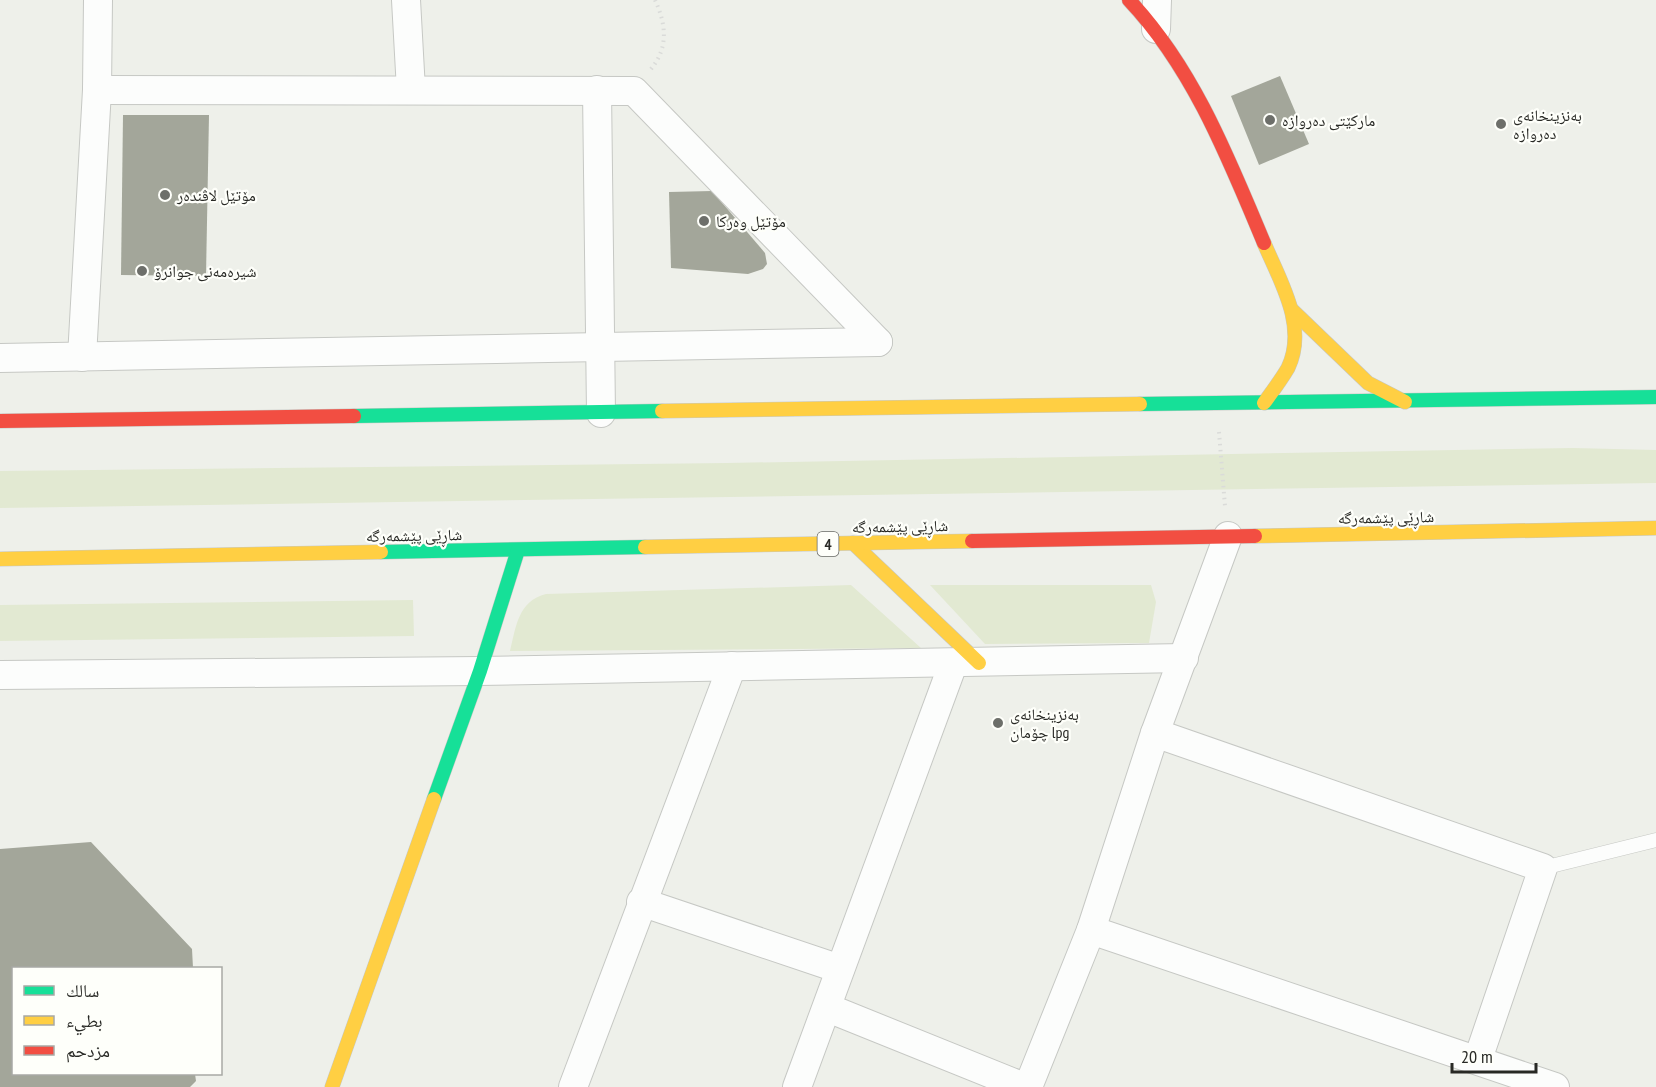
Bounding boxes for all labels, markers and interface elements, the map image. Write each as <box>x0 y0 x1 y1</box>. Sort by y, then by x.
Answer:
place label: بەنزینخانەی دەروازە <box>1513 105 1582 143</box>
place label: مارکێتی دەروازە <box>1282 110 1375 131</box>
marker: مارکێتی دەروازە <box>1263 113 1277 127</box>
marker: بەنزینخانەی دەروازە <box>1494 117 1508 131</box>
place label: مۆتێل لاڤندەر <box>176 185 256 206</box>
marker: مۆتێل لاڤندەر <box>158 188 172 202</box>
place label: مۆتێل وەرکا <box>716 211 786 232</box>
marker: مۆتێل وەرکا <box>697 214 711 228</box>
place label: شیرەمەنی جوانرۆ <box>154 261 256 282</box>
marker: شیرەمەنی جوانرۆ <box>135 264 149 278</box>
street label: شاڕێی پێشمەرگە <box>1338 506 1434 531</box>
street label: شاڕێی پێشمەرگە <box>852 515 948 540</box>
street label: شاڕێی پێشمەرگە <box>366 524 462 549</box>
road number: 4 <box>818 532 838 556</box>
place label: بەنزینخانەی چۆمان lpg <box>1010 704 1079 743</box>
marker: بەنزینخانەی چۆمان lpg <box>991 716 1005 730</box>
legend <box>12 967 222 1075</box>
text: سالك <box>66 979 99 1002</box>
text: بطيء <box>66 1009 103 1036</box>
scale bar <box>1452 1036 1536 1074</box>
text: مزدحم <box>66 1039 110 1063</box>
text: 20 m <box>1461 1045 1493 1068</box>

